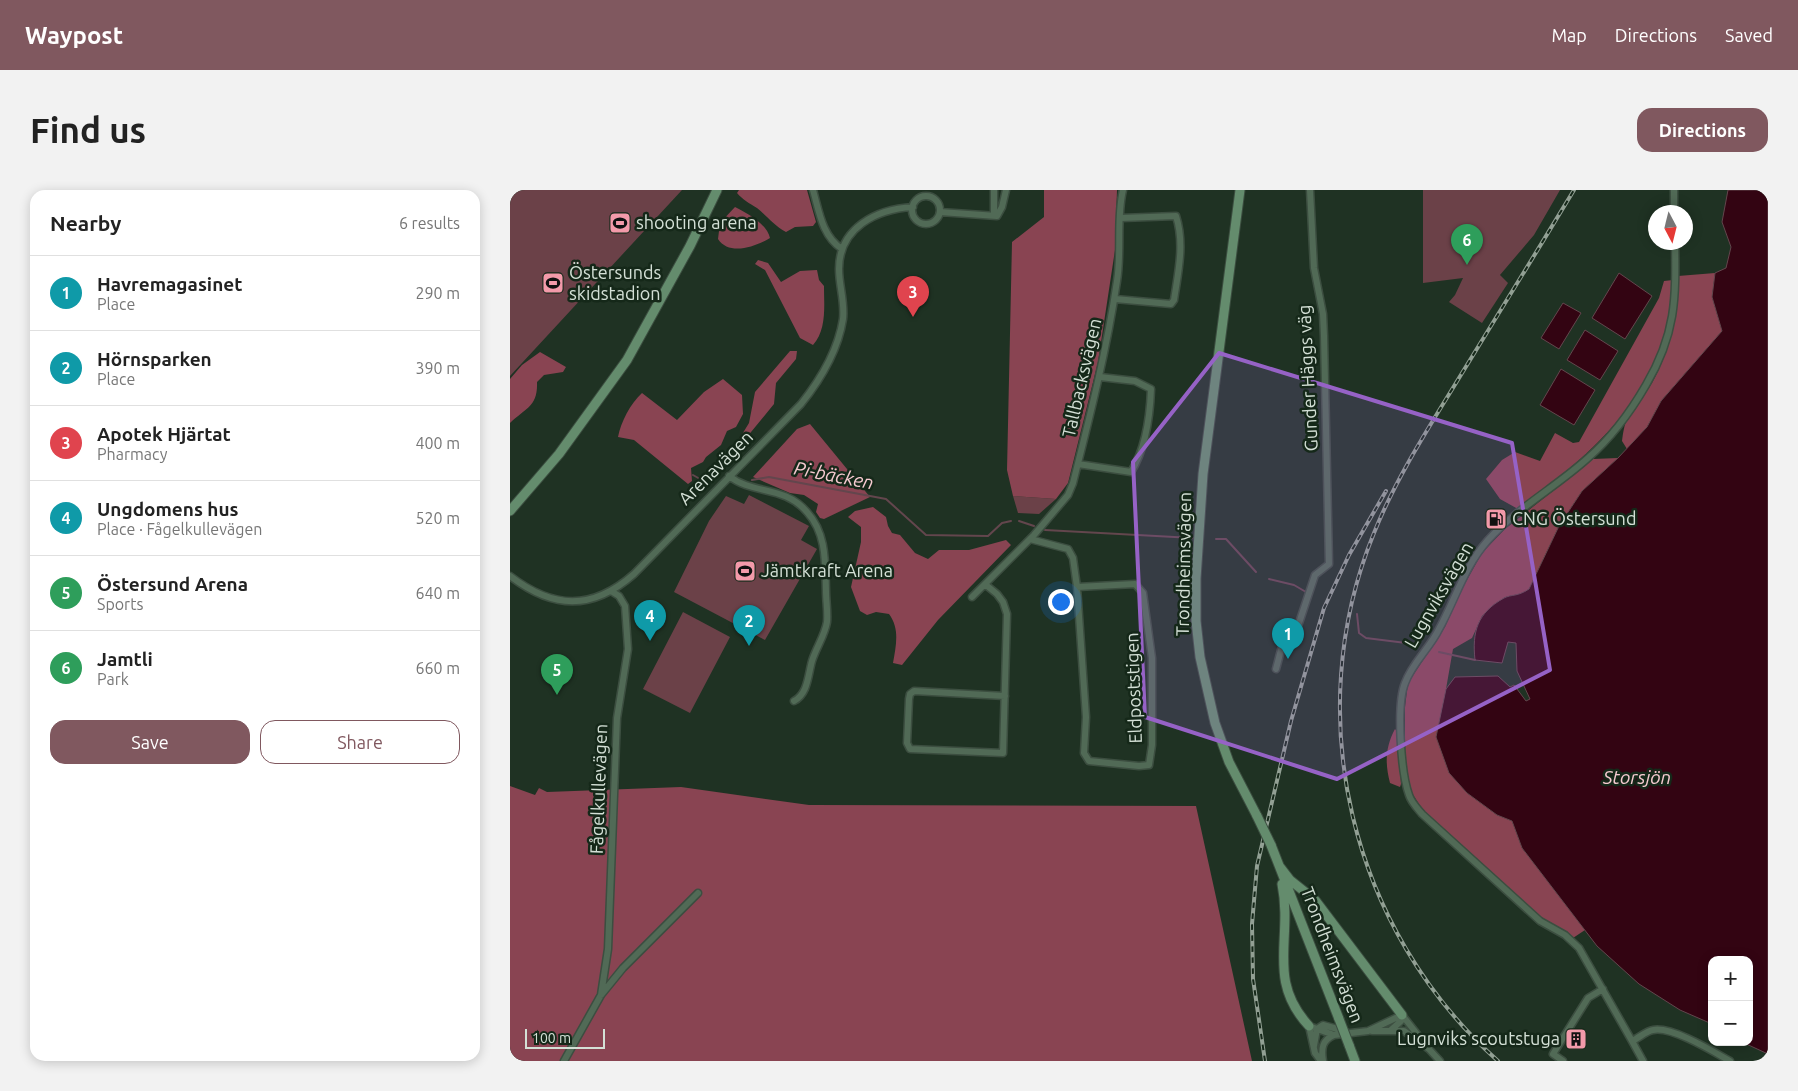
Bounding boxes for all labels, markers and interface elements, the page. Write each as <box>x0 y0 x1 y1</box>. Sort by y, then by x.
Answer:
text: Waypost <box>25 22 123 49</box>
text: Map <box>1551 25 1587 45</box>
text: Directions <box>1615 25 1697 45</box>
text: Saved <box>1725 25 1773 45</box>
button: Directions <box>1637 108 1768 152</box>
text: Find us <box>30 110 146 150</box>
north arrow <box>1648 205 1693 250</box>
text: Nearby <box>50 211 121 235</box>
sports icon: shooting arena <box>608 211 632 235</box>
place label: shooting arena <box>636 212 757 232</box>
text: 6 results <box>399 214 460 232</box>
pin: 6 <box>1451 224 1483 265</box>
place label: Östersunds skidstadion <box>569 262 661 303</box>
sports icon: Östersunds skidstadion <box>541 271 565 295</box>
text: Havremagasinet <box>97 273 242 295</box>
pin: 3 <box>897 276 929 317</box>
text: 1 <box>61 284 71 302</box>
text: 290 m <box>415 284 460 302</box>
text: Place <box>97 295 135 313</box>
street label: Gunder Häggs väg <box>1293 304 1321 452</box>
street label: Tallbacksvägen <box>1058 316 1104 439</box>
text: Hörnsparken <box>97 348 212 370</box>
text: 2 <box>61 359 71 377</box>
text: 390 m <box>415 359 460 377</box>
text: Place <box>97 370 135 388</box>
text: Apotek Hjärtat <box>97 423 231 445</box>
street label: Arenavägen <box>674 426 756 508</box>
text: 3 <box>61 434 71 452</box>
text: 400 m <box>415 434 460 452</box>
text: Pharmacy <box>97 445 167 463</box>
water label: Pi-bäcken <box>792 457 876 493</box>
street label: Trondheimsvägen <box>1172 492 1194 636</box>
text: Ungdomens hus <box>97 498 239 520</box>
fuel station icon: CNG Östersund <box>1484 507 1508 531</box>
place label: CNG Östersund <box>1512 508 1636 528</box>
text: 4 <box>61 509 71 527</box>
text: 520 m <box>415 509 460 527</box>
text: Place · Fågelkullevägen <box>97 520 262 538</box>
street label: Lugnviksvägen <box>1400 538 1476 651</box>
sports icon: Jämtkraft Arena <box>733 559 757 583</box>
place label: Jämtkraft Arena <box>761 560 893 580</box>
text: Östersund Arena <box>97 573 248 595</box>
text: 5 <box>61 584 71 602</box>
text: 640 m <box>415 584 460 602</box>
your location <box>1048 589 1074 615</box>
text: Sports <box>97 595 143 613</box>
pin: 4 <box>634 600 666 641</box>
pin: 2 <box>733 605 765 646</box>
pin: 1 <box>1272 618 1304 659</box>
street label: Eldpoststigen <box>1121 632 1145 744</box>
text: Jamtli <box>97 648 153 670</box>
pin: 5 <box>541 654 573 695</box>
text: 6 <box>61 659 71 677</box>
text: 660 m <box>415 659 460 677</box>
text: Park <box>97 670 129 688</box>
button: Save <box>50 720 250 764</box>
button: Share <box>260 720 460 764</box>
street label: Fågelkullevägen <box>586 723 610 854</box>
water label: Storsjön <box>1602 766 1671 788</box>
street label: Trondheimsvägen <box>1298 884 1368 1025</box>
map controls <box>1708 956 1753 1046</box>
button: + <box>1708 956 1753 1001</box>
button: − <box>1708 1001 1753 1046</box>
scale bar <box>525 1026 605 1049</box>
building icon: Lugnviks scoutstuga <box>1564 1027 1588 1051</box>
place label: Lugnviks scoutstuga <box>1397 1028 1560 1048</box>
text: 100 m <box>532 1030 571 1046</box>

